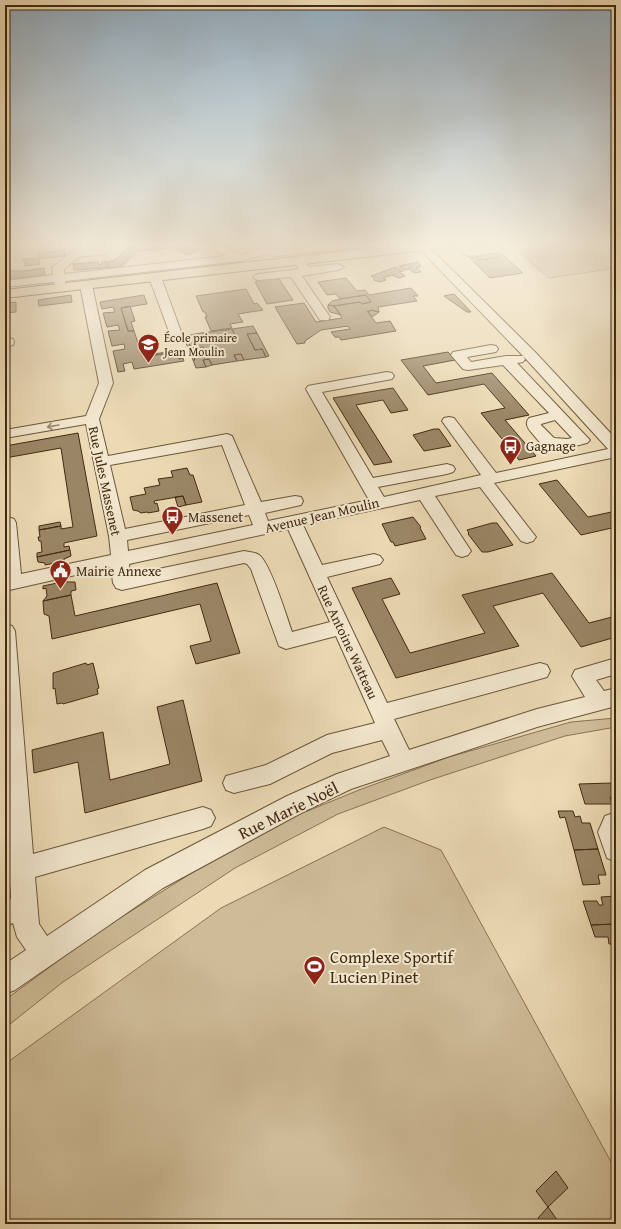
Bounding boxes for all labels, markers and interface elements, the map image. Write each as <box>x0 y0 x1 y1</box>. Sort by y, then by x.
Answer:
place label: École primaire Jean Moulin <box>162 329 238 360</box>
school or university icon: École primaire Jean Moulin <box>136 331 162 364</box>
one-way arrow <box>47 422 60 430</box>
street label: Rue Jules Massenet <box>84 424 126 538</box>
bus stop icon: Gagnage <box>497 433 523 466</box>
place label: Gagnage <box>526 436 576 456</box>
street label: Avenue Jean Moulin <box>263 492 381 538</box>
bus stop icon: Massenet <box>160 504 186 537</box>
place label: Massenet <box>188 507 243 527</box>
public building icon: Mairie Annexe <box>47 558 73 591</box>
place label: Mairie Annexe <box>76 561 162 581</box>
street label: Rue Antoine Watteau <box>313 582 383 703</box>
street label: Rue Marie Noël <box>234 775 343 845</box>
place label: Complexe Sportif Lucien Pinet <box>330 944 455 989</box>
sports icon: Complexe Sportif Lucien Pinet <box>301 953 327 986</box>

